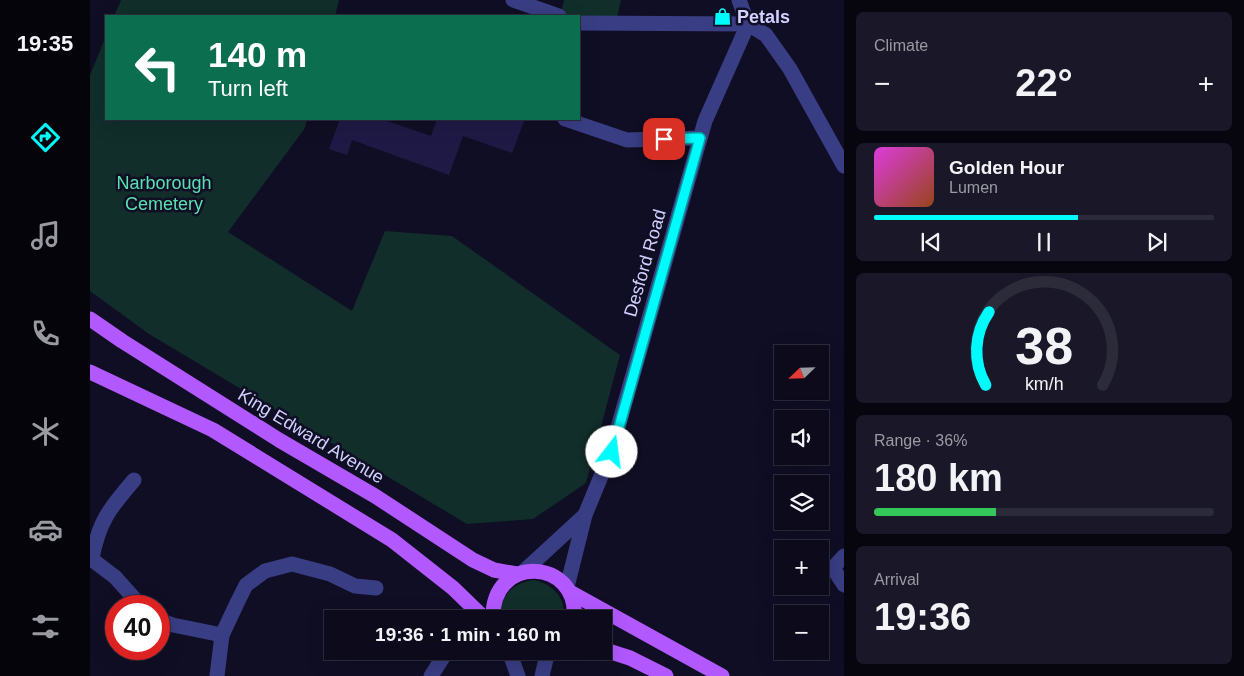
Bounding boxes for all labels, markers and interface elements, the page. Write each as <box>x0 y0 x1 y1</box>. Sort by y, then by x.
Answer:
shop icon: Petals <box>713 7 733 27</box>
place label: Petals <box>737 7 790 27</box>
text: 19:35 <box>17 31 73 56</box>
icon: left <box>125 35 190 100</box>
text: 140 m <box>208 35 307 74</box>
text: Climate <box>874 37 928 54</box>
text: 22° <box>1015 62 1073 104</box>
text: − <box>874 68 890 99</box>
text: + <box>1198 68 1214 99</box>
text: Turn left <box>208 76 288 101</box>
pin <box>643 118 685 160</box>
icon: directions <box>28 120 63 155</box>
icon: arrive <box>650 125 678 153</box>
text: Golden Hour <box>949 157 1064 178</box>
park label: Narborough Cemetery <box>116 173 212 214</box>
text: Lumen <box>949 179 998 196</box>
street label: Desford Road <box>620 207 670 319</box>
icon: music <box>28 218 63 253</box>
icon: previous <box>917 228 945 256</box>
icon: pause <box>1030 228 1058 256</box>
icon: next <box>1143 228 1171 256</box>
icon: phone <box>28 316 63 351</box>
text: 38 <box>1015 317 1073 375</box>
north arrow <box>774 345 829 400</box>
map controls <box>774 345 829 660</box>
text: km/h <box>1025 374 1063 394</box>
street label: King Edward Avenue <box>234 384 388 488</box>
button: sound <box>774 410 829 465</box>
icon: climate <box>28 414 63 449</box>
position arrow <box>585 425 637 477</box>
text: Range · 36% <box>874 432 967 449</box>
text: 180 km <box>874 457 1003 499</box>
button: layers <box>774 475 829 530</box>
icon: car <box>28 512 63 547</box>
button: + <box>774 540 829 595</box>
text: Arrival <box>874 571 919 588</box>
speed limit sign: 40 <box>105 595 170 660</box>
text: 19:36 <box>874 596 971 638</box>
button: − <box>774 605 829 660</box>
icon: filters <box>28 609 63 644</box>
text: 19:36 · 1 min · 160 m <box>375 624 561 645</box>

